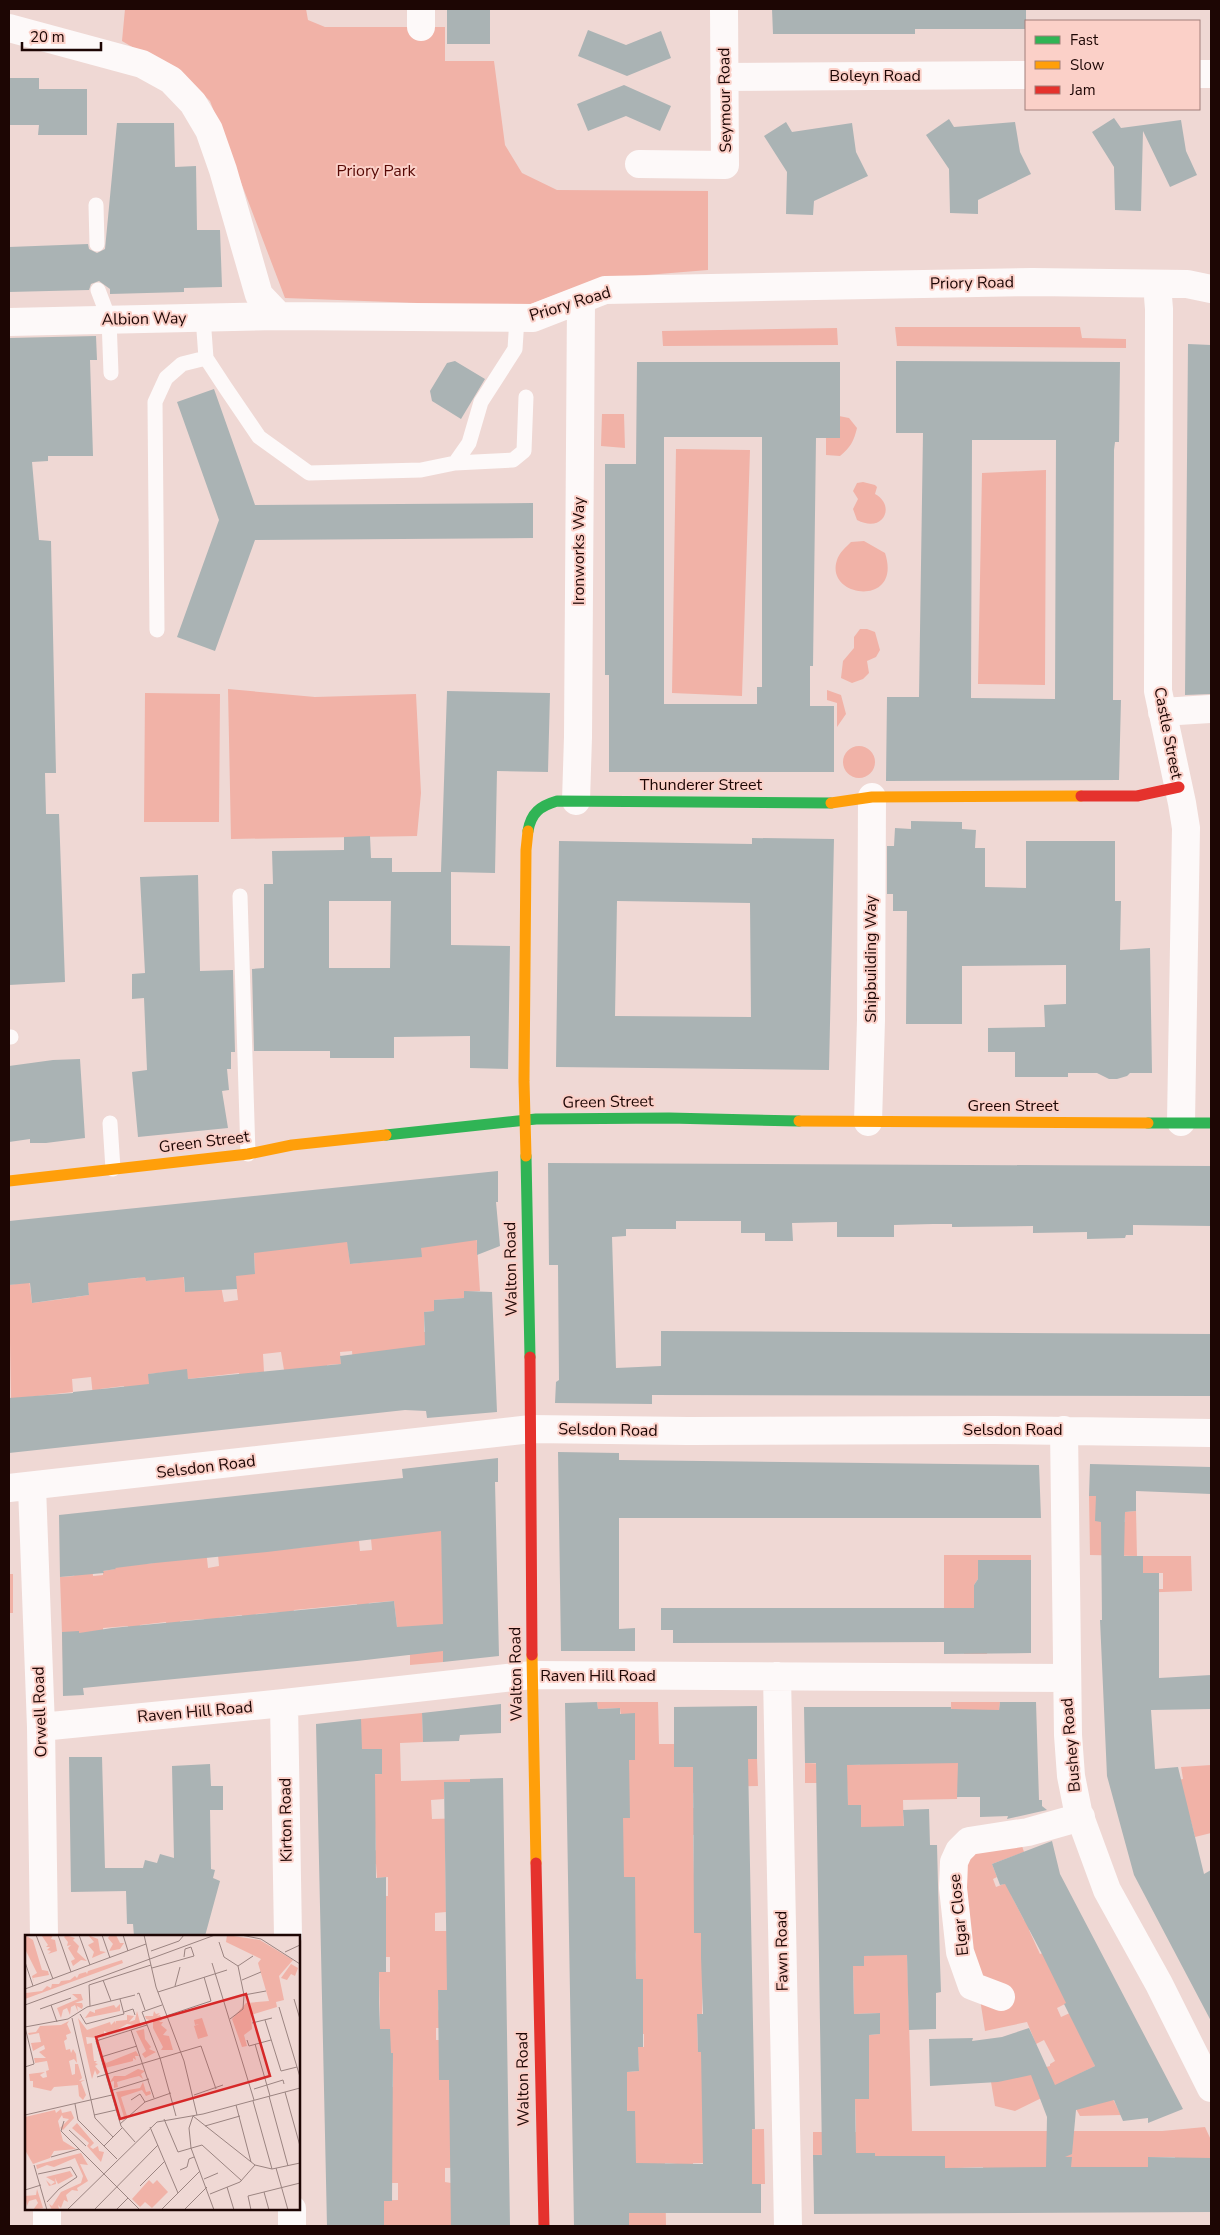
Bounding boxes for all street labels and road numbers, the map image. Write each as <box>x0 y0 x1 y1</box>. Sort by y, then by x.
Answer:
street label: Seymour Road <box>713 47 737 153</box>
street label: Boleyn Road <box>829 65 921 87</box>
street label: Priory Road <box>930 271 1014 295</box>
street label: Priory Road <box>527 281 613 327</box>
street label: Albion Way <box>101 307 187 331</box>
street label: Ironworks Way <box>568 496 590 605</box>
street label: Castle Street <box>1148 685 1188 781</box>
street label: Thunderer Street <box>640 774 763 796</box>
street label: Shipbuilding Way <box>860 894 882 1023</box>
street label: Green Street <box>562 1090 654 1114</box>
street label: Green Street <box>967 1095 1059 1117</box>
street label: Green Street <box>157 1125 251 1158</box>
street label: Walton Road <box>499 1222 523 1316</box>
street label: Selsdon Road <box>558 1418 658 1442</box>
street label: Selsdon Road <box>963 1419 1063 1441</box>
street label: Selsdon Road <box>155 1450 257 1484</box>
street label: Walton Road <box>504 1627 528 1721</box>
street label: Raven Hill Road <box>540 1665 656 1687</box>
street label: Orwell Road <box>27 1666 53 1758</box>
street label: Raven Hill Road <box>136 1696 254 1728</box>
street label: Bushey Road <box>1056 1697 1086 1793</box>
street label: Kirton Road <box>274 1777 298 1863</box>
street label: Elgar Close <box>944 1873 974 1957</box>
street label: Fawn Road <box>770 1910 794 1992</box>
street label: Walton Road <box>511 2032 535 2126</box>

